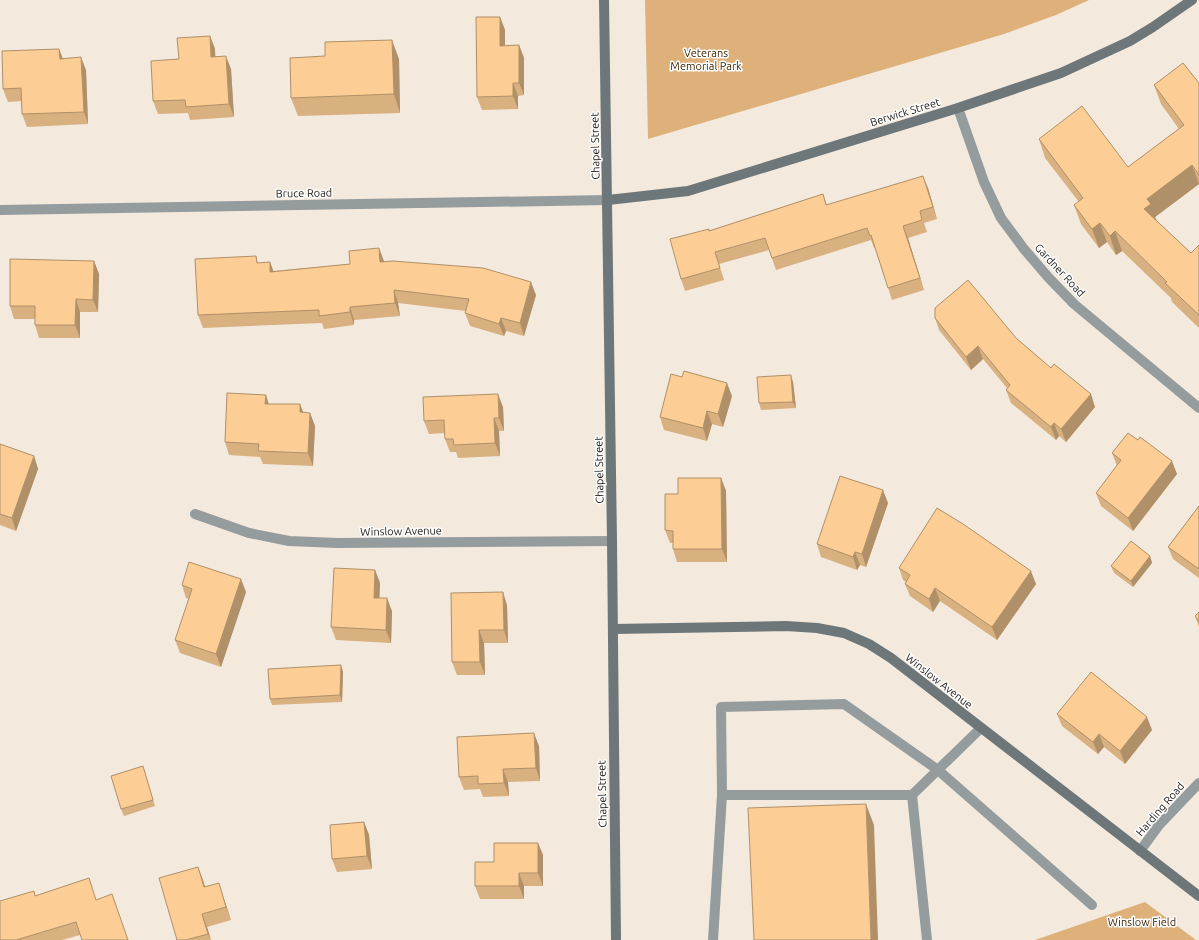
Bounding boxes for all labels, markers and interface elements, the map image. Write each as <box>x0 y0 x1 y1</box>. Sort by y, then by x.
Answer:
park label: Veterans Memorial Park <box>670 47 742 72</box>
street label: Berwick Street <box>869 95 942 128</box>
street label: Chapel Street <box>588 112 602 180</box>
street label: Bruce Road <box>276 187 332 199</box>
street label: Gardner Road <box>1032 241 1088 299</box>
street label: Chapel Street <box>592 436 606 504</box>
street label: Winslow Avenue <box>360 524 442 538</box>
street label: Winslow Avenue <box>903 651 975 711</box>
street label: Chapel Street <box>595 760 609 828</box>
street label: Harding Road <box>1133 780 1187 838</box>
park label: Winslow Field <box>1108 916 1176 928</box>

